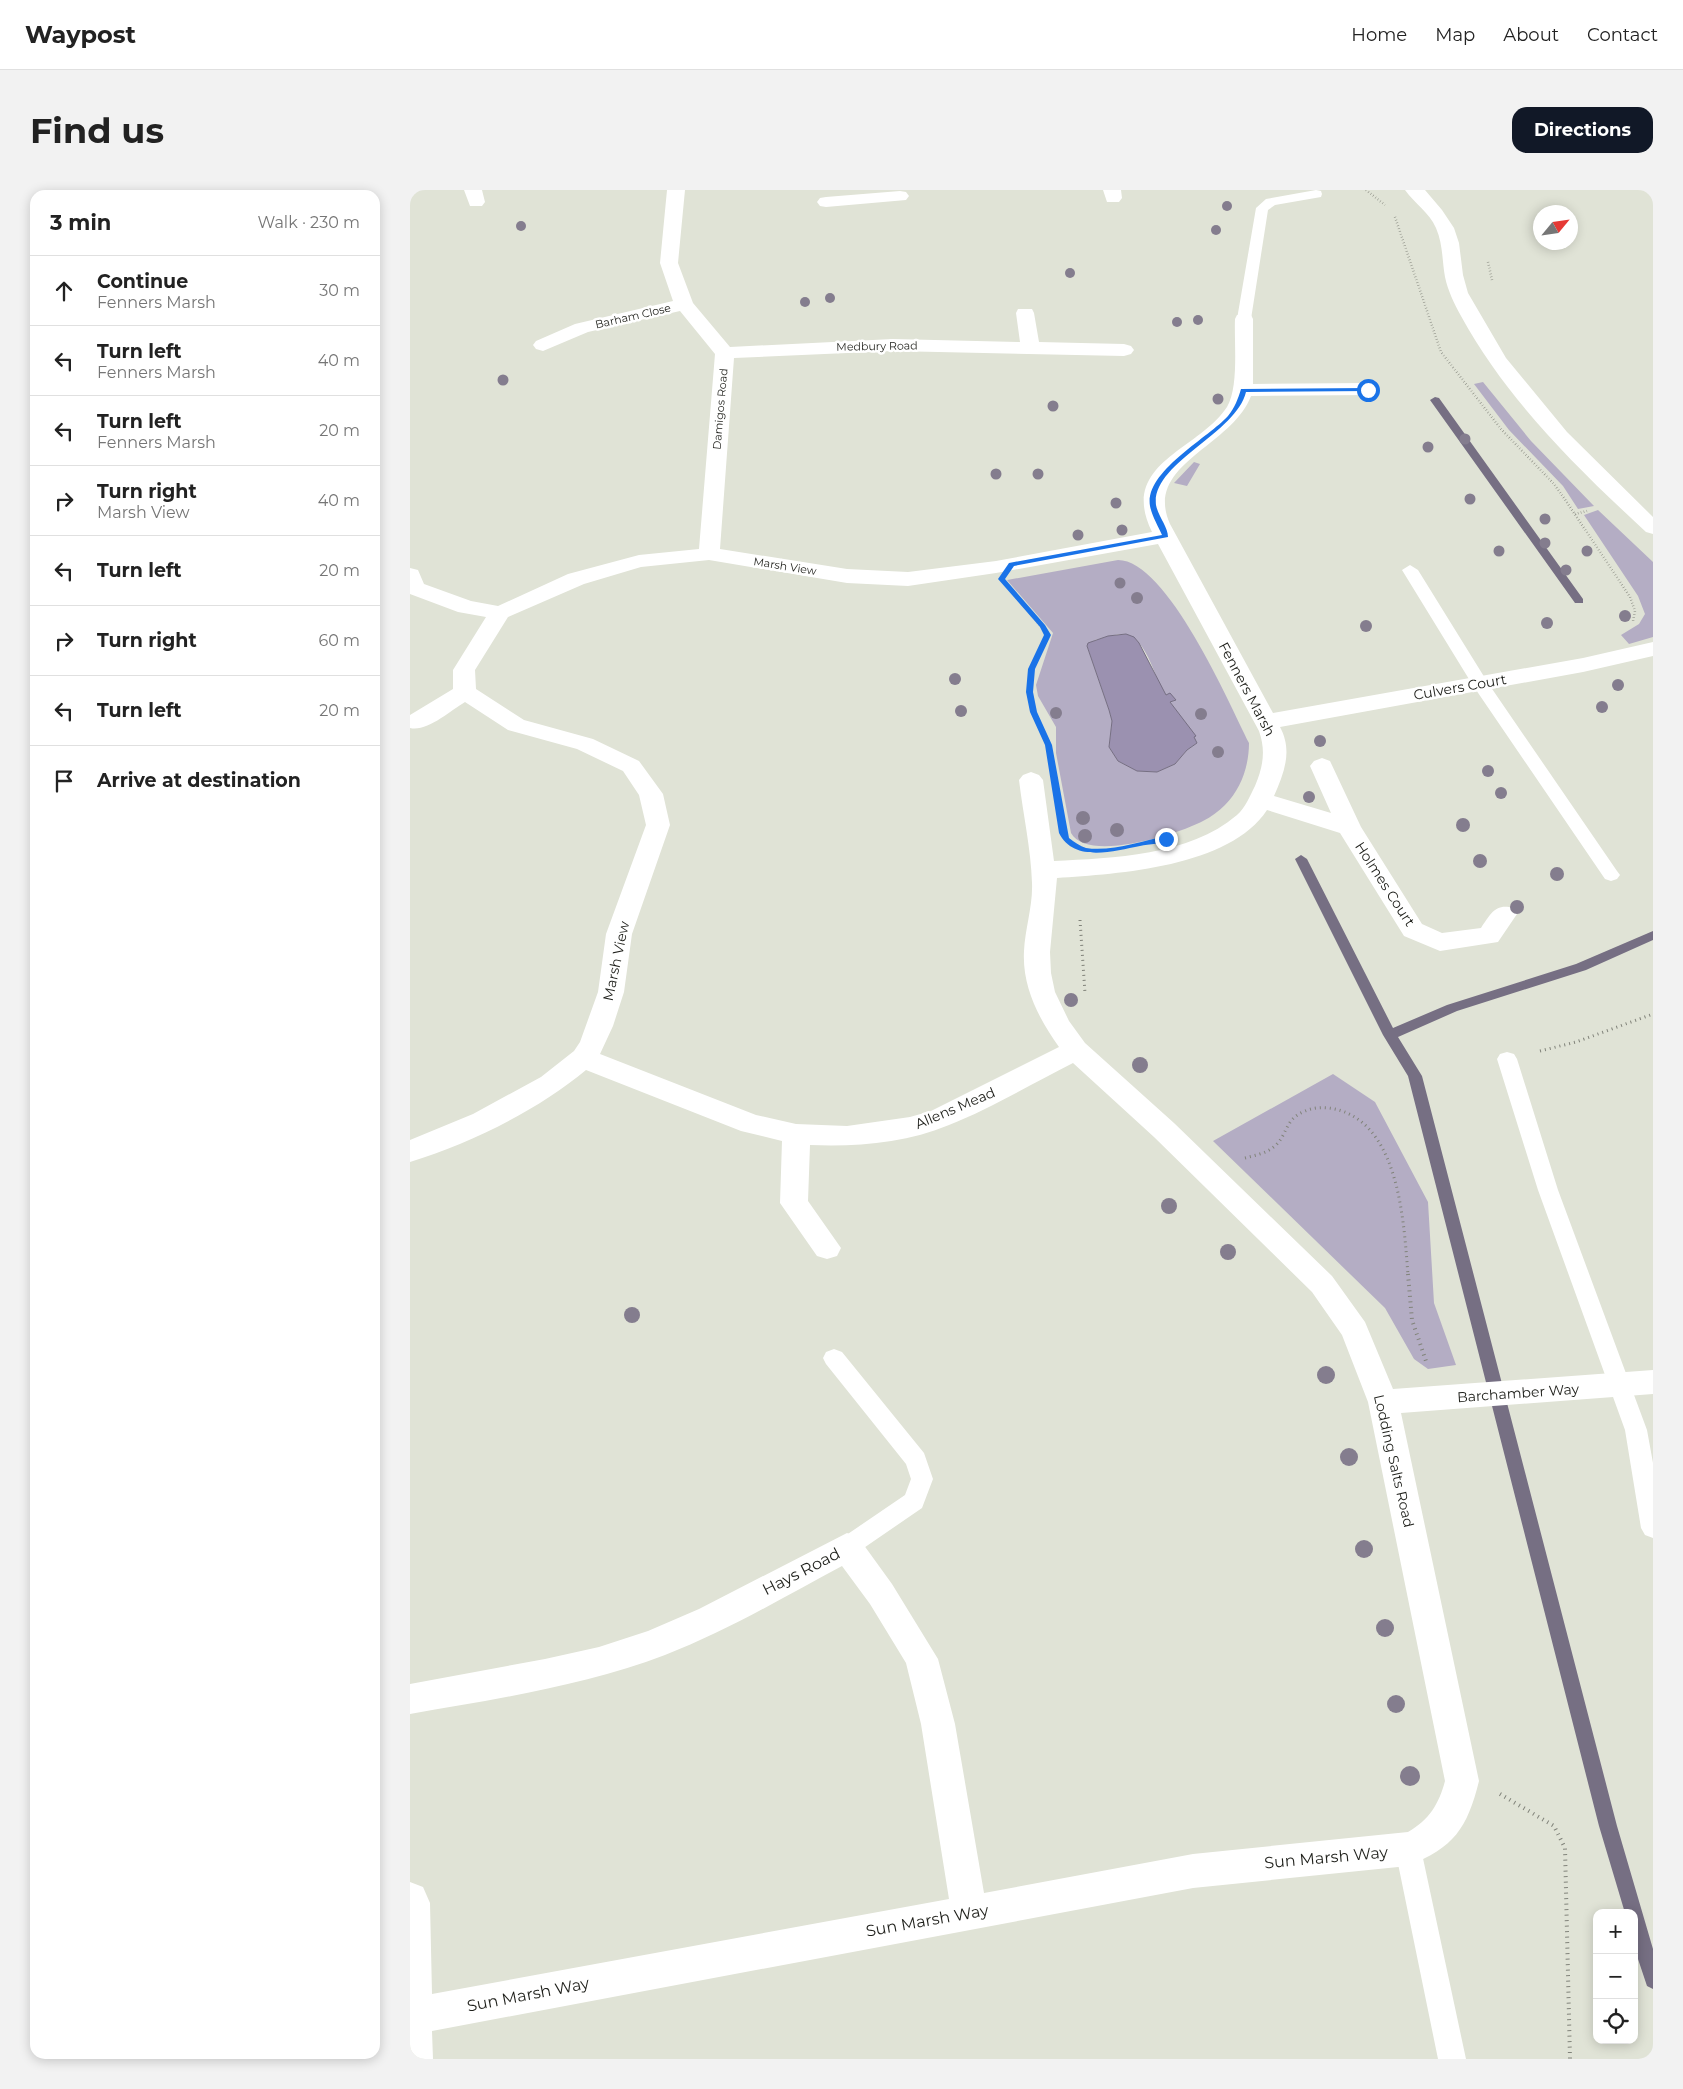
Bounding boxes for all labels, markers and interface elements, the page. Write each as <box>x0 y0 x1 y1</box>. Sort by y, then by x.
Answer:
text: Waypost <box>25 20 136 49</box>
text: Home <box>1351 24 1407 46</box>
text: Map <box>1435 24 1475 46</box>
text: About <box>1503 24 1559 46</box>
text: Contact <box>1587 24 1658 46</box>
button: Directions <box>1512 107 1653 153</box>
text: Find us <box>30 109 164 152</box>
north arrow <box>1533 205 1578 250</box>
text: 3 min <box>50 210 111 235</box>
text: Walk · 230 m <box>258 213 360 232</box>
text: Continue <box>97 270 188 293</box>
icon: ahead <box>50 277 78 305</box>
text: 30 m <box>319 281 360 300</box>
text: Fenners Marsh <box>97 293 216 312</box>
street label: Barham Close <box>594 300 673 332</box>
street label: Medbury Road <box>836 338 918 354</box>
text: Turn left <box>97 340 182 363</box>
icon: left <box>50 347 78 375</box>
text: 40 m <box>318 351 360 370</box>
text: Fenners Marsh <box>97 363 216 382</box>
street label: Damigos Road <box>709 368 731 450</box>
route start <box>1357 379 1380 402</box>
text: Turn left <box>97 410 182 433</box>
icon: left <box>50 417 78 445</box>
text: 20 m <box>319 421 360 440</box>
text: Fenners Marsh <box>97 433 216 452</box>
text: Turn right <box>97 480 197 503</box>
icon: right <box>50 487 78 515</box>
text: 40 m <box>318 491 360 510</box>
text: Marsh View <box>97 503 190 522</box>
street label: Marsh View <box>752 554 818 578</box>
icon: left <box>50 557 78 585</box>
text: Turn left <box>97 559 182 582</box>
text: 20 m <box>319 561 360 580</box>
icon: right <box>50 627 78 655</box>
text: Turn right <box>97 629 197 652</box>
text: 60 m <box>318 631 360 650</box>
street label: Fenners Marsh <box>1215 639 1279 739</box>
street label: Culvers Court <box>1412 670 1508 704</box>
icon: left <box>50 697 78 725</box>
text: Turn left <box>97 699 182 722</box>
text: 20 m <box>319 701 360 720</box>
icon: arrive <box>50 767 78 795</box>
text: Arrive at destination <box>97 769 301 792</box>
route end <box>1155 828 1178 851</box>
street label: Holmes Court <box>1351 838 1419 930</box>
street label: Marsh View <box>599 919 633 1003</box>
street label: Allens Mead <box>912 1083 998 1133</box>
street label: Barchamber Way <box>1456 1380 1580 1406</box>
street label: Lodding Salts Road <box>1370 1393 1418 1529</box>
street label: Hays Road <box>759 1544 843 1599</box>
street label: Sun Marsh Way <box>1263 1843 1389 1872</box>
street label: Sun Marsh Way <box>864 1900 990 1941</box>
map controls <box>1593 1909 1638 2044</box>
button: + <box>1593 1909 1638 1954</box>
button: − <box>1593 1954 1638 1999</box>
street label: Sun Marsh Way <box>465 1973 591 2016</box>
button: locate <box>1593 1999 1638 2044</box>

